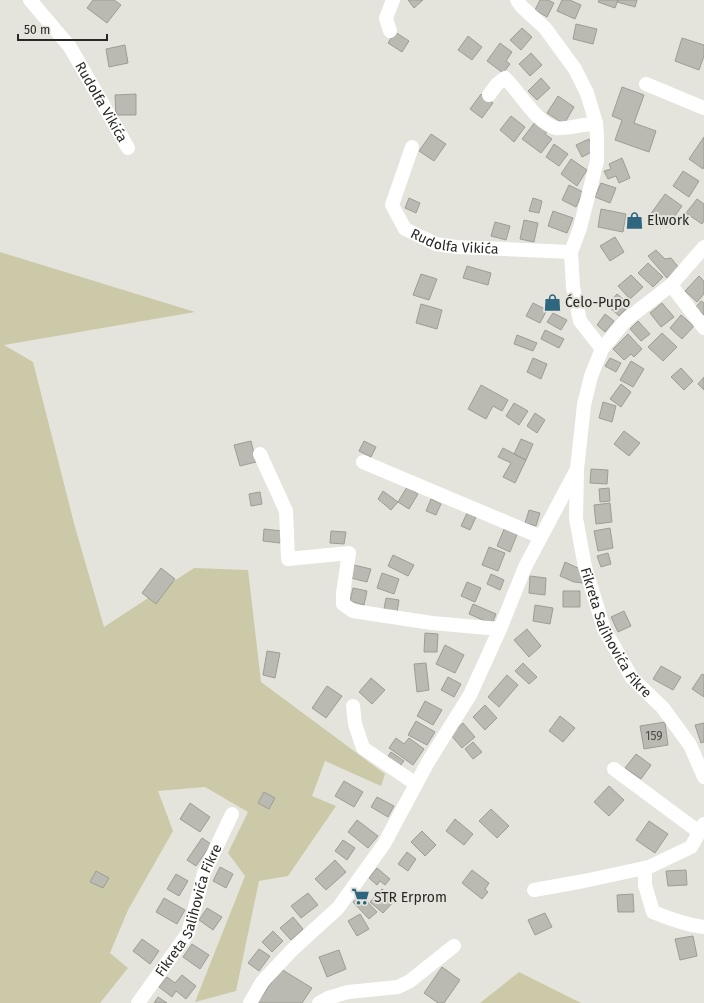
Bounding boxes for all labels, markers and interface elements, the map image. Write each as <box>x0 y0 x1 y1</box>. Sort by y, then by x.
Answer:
scale bar <box>18 16 107 42</box>
text: 50 m <box>24 23 50 37</box>
street label: Rudolfa Vikića <box>71 59 131 145</box>
shop icon: Elwork <box>624 210 644 230</box>
place label: Elwork <box>647 212 690 229</box>
street label: Rudolfa Vikića <box>408 225 499 258</box>
shop icon: Ćelo-Pupo <box>542 292 562 312</box>
place label: Ćelo-Pupo <box>565 293 630 311</box>
street label: Fikreta Salihovića Fikre <box>577 565 655 701</box>
house number: 159 <box>645 729 663 743</box>
street label: Fikreta Salihovića Fikre <box>152 841 226 980</box>
supermarket icon: STR Erprom <box>351 887 371 907</box>
place label: STR Erprom <box>374 889 447 906</box>

